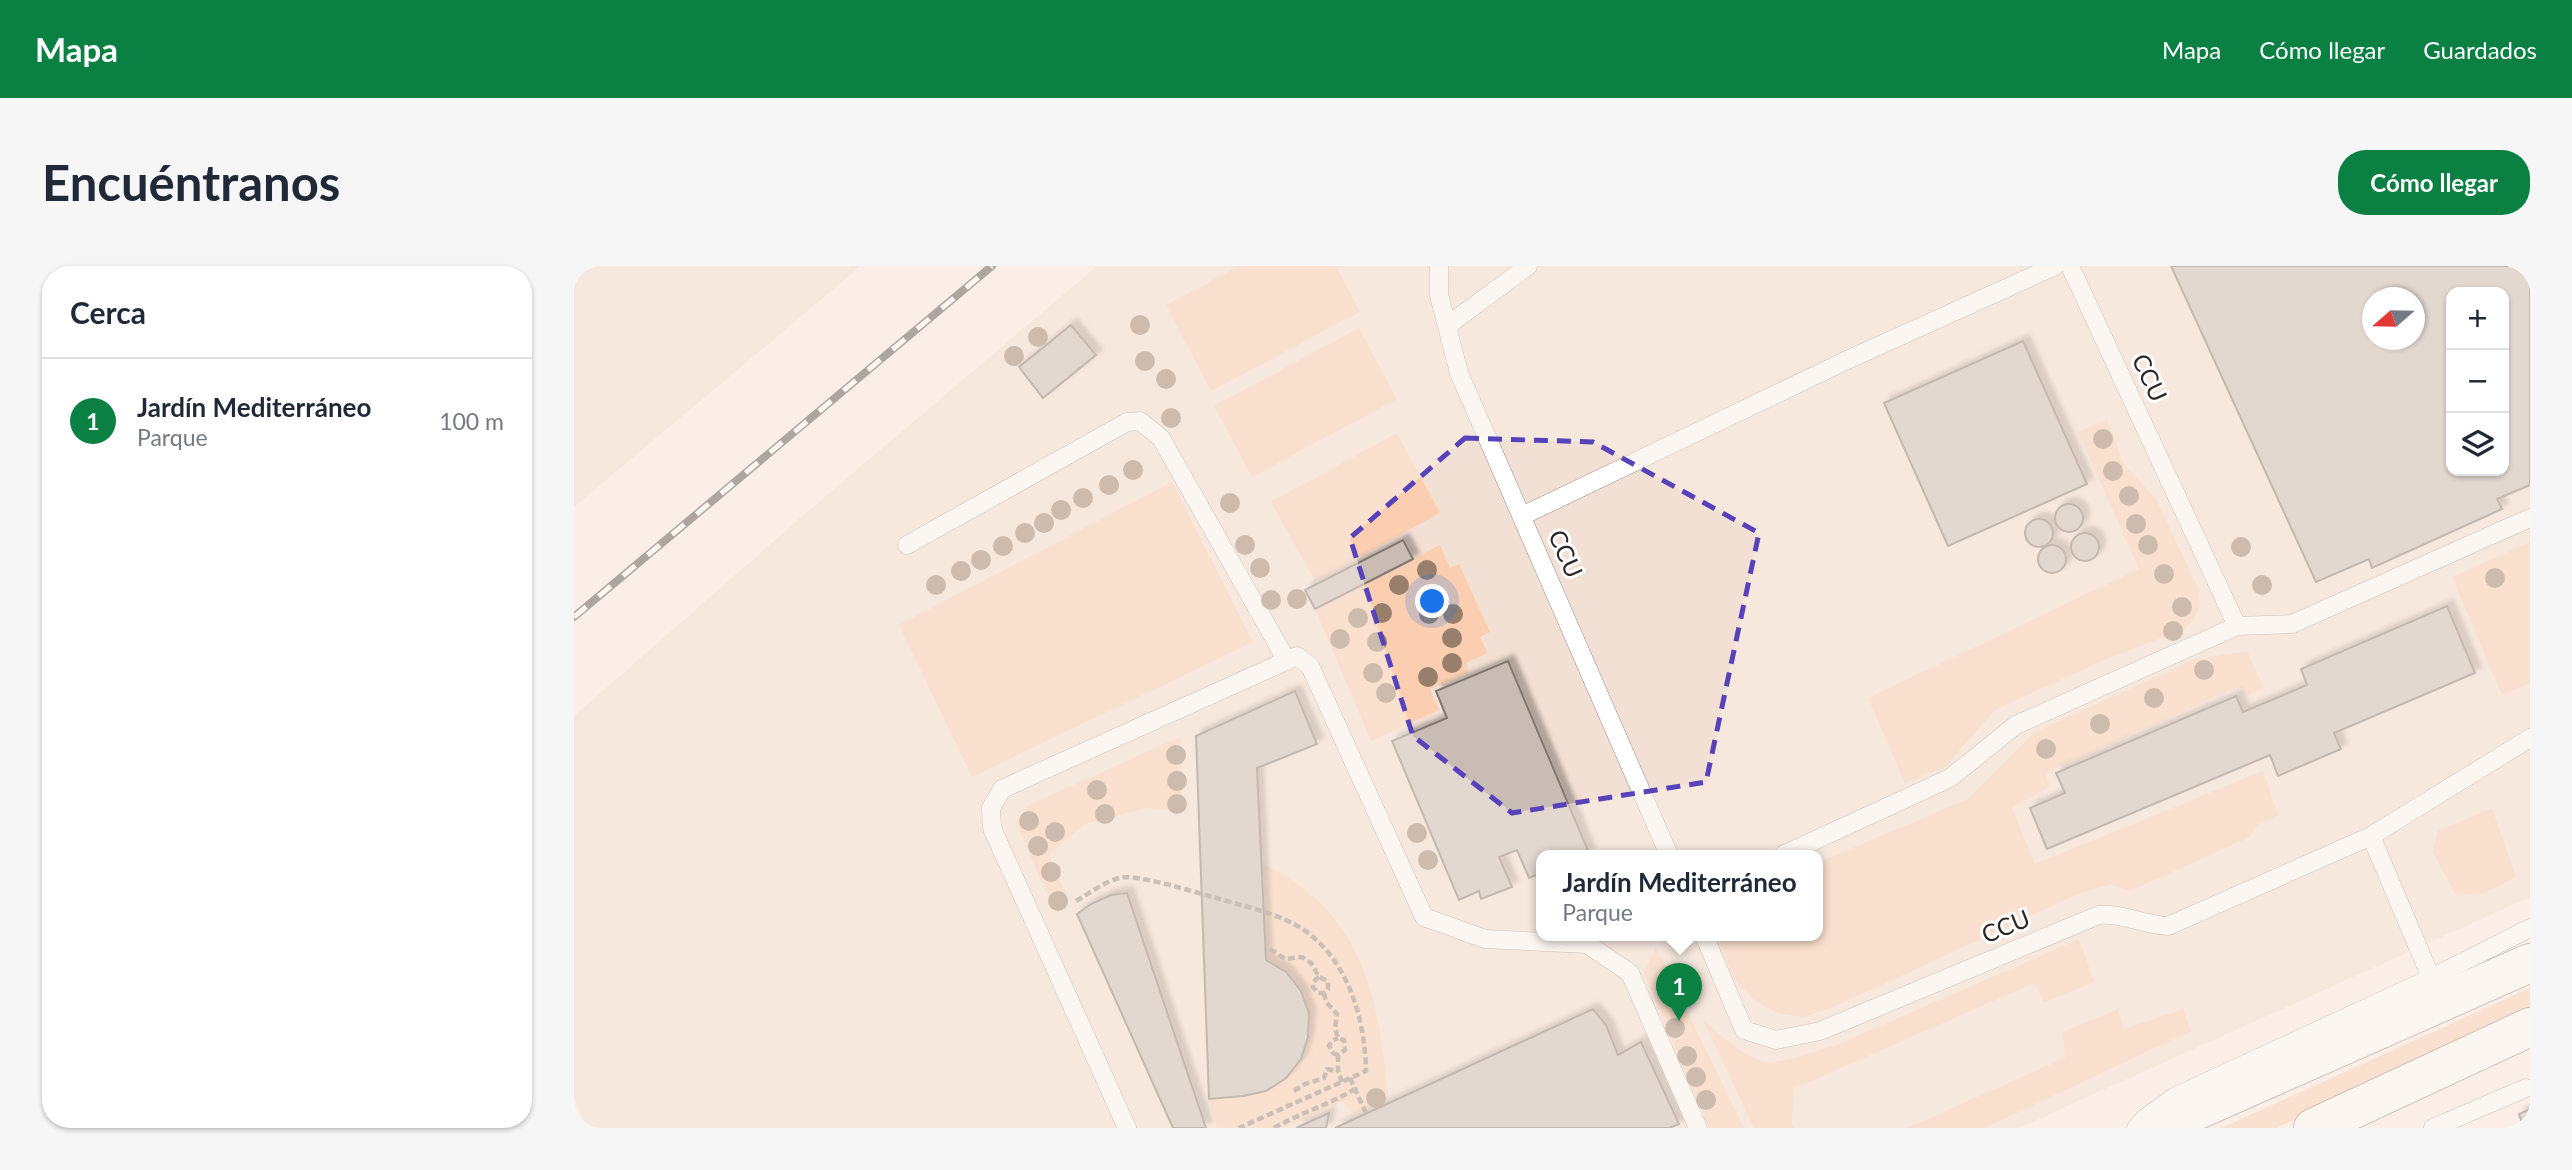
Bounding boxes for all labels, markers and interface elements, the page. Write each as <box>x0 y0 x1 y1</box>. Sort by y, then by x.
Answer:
text: Mapa <box>35 29 118 69</box>
text: Mapa <box>2162 35 2221 64</box>
text: Cómo llegar <box>2259 35 2385 64</box>
text: Guardados <box>2423 35 2537 64</box>
button: Cómo llegar <box>2338 150 2530 215</box>
text: Encuéntranos <box>42 153 340 211</box>
north arrow <box>2362 287 2425 350</box>
map controls <box>2446 287 2509 476</box>
button: + <box>2446 287 2509 350</box>
text: Cerca <box>70 294 146 330</box>
street label: CCU <box>2127 349 2174 406</box>
button: − <box>2446 350 2509 413</box>
text: Jardín Mediterráneo <box>137 391 371 423</box>
text: 1 <box>86 407 100 435</box>
text: 100 m <box>439 407 504 435</box>
button: layers <box>2446 413 2509 476</box>
text: Parque <box>137 423 208 451</box>
street label: CCU <box>1543 525 1590 582</box>
your location <box>1415 584 1449 618</box>
popup <box>1536 850 1823 941</box>
text: Jardín Mediterráneo <box>1562 866 1797 898</box>
text: Parque <box>1562 898 1633 926</box>
street label: CCU <box>1977 903 2034 948</box>
pin: 1 <box>1656 963 1702 1021</box>

